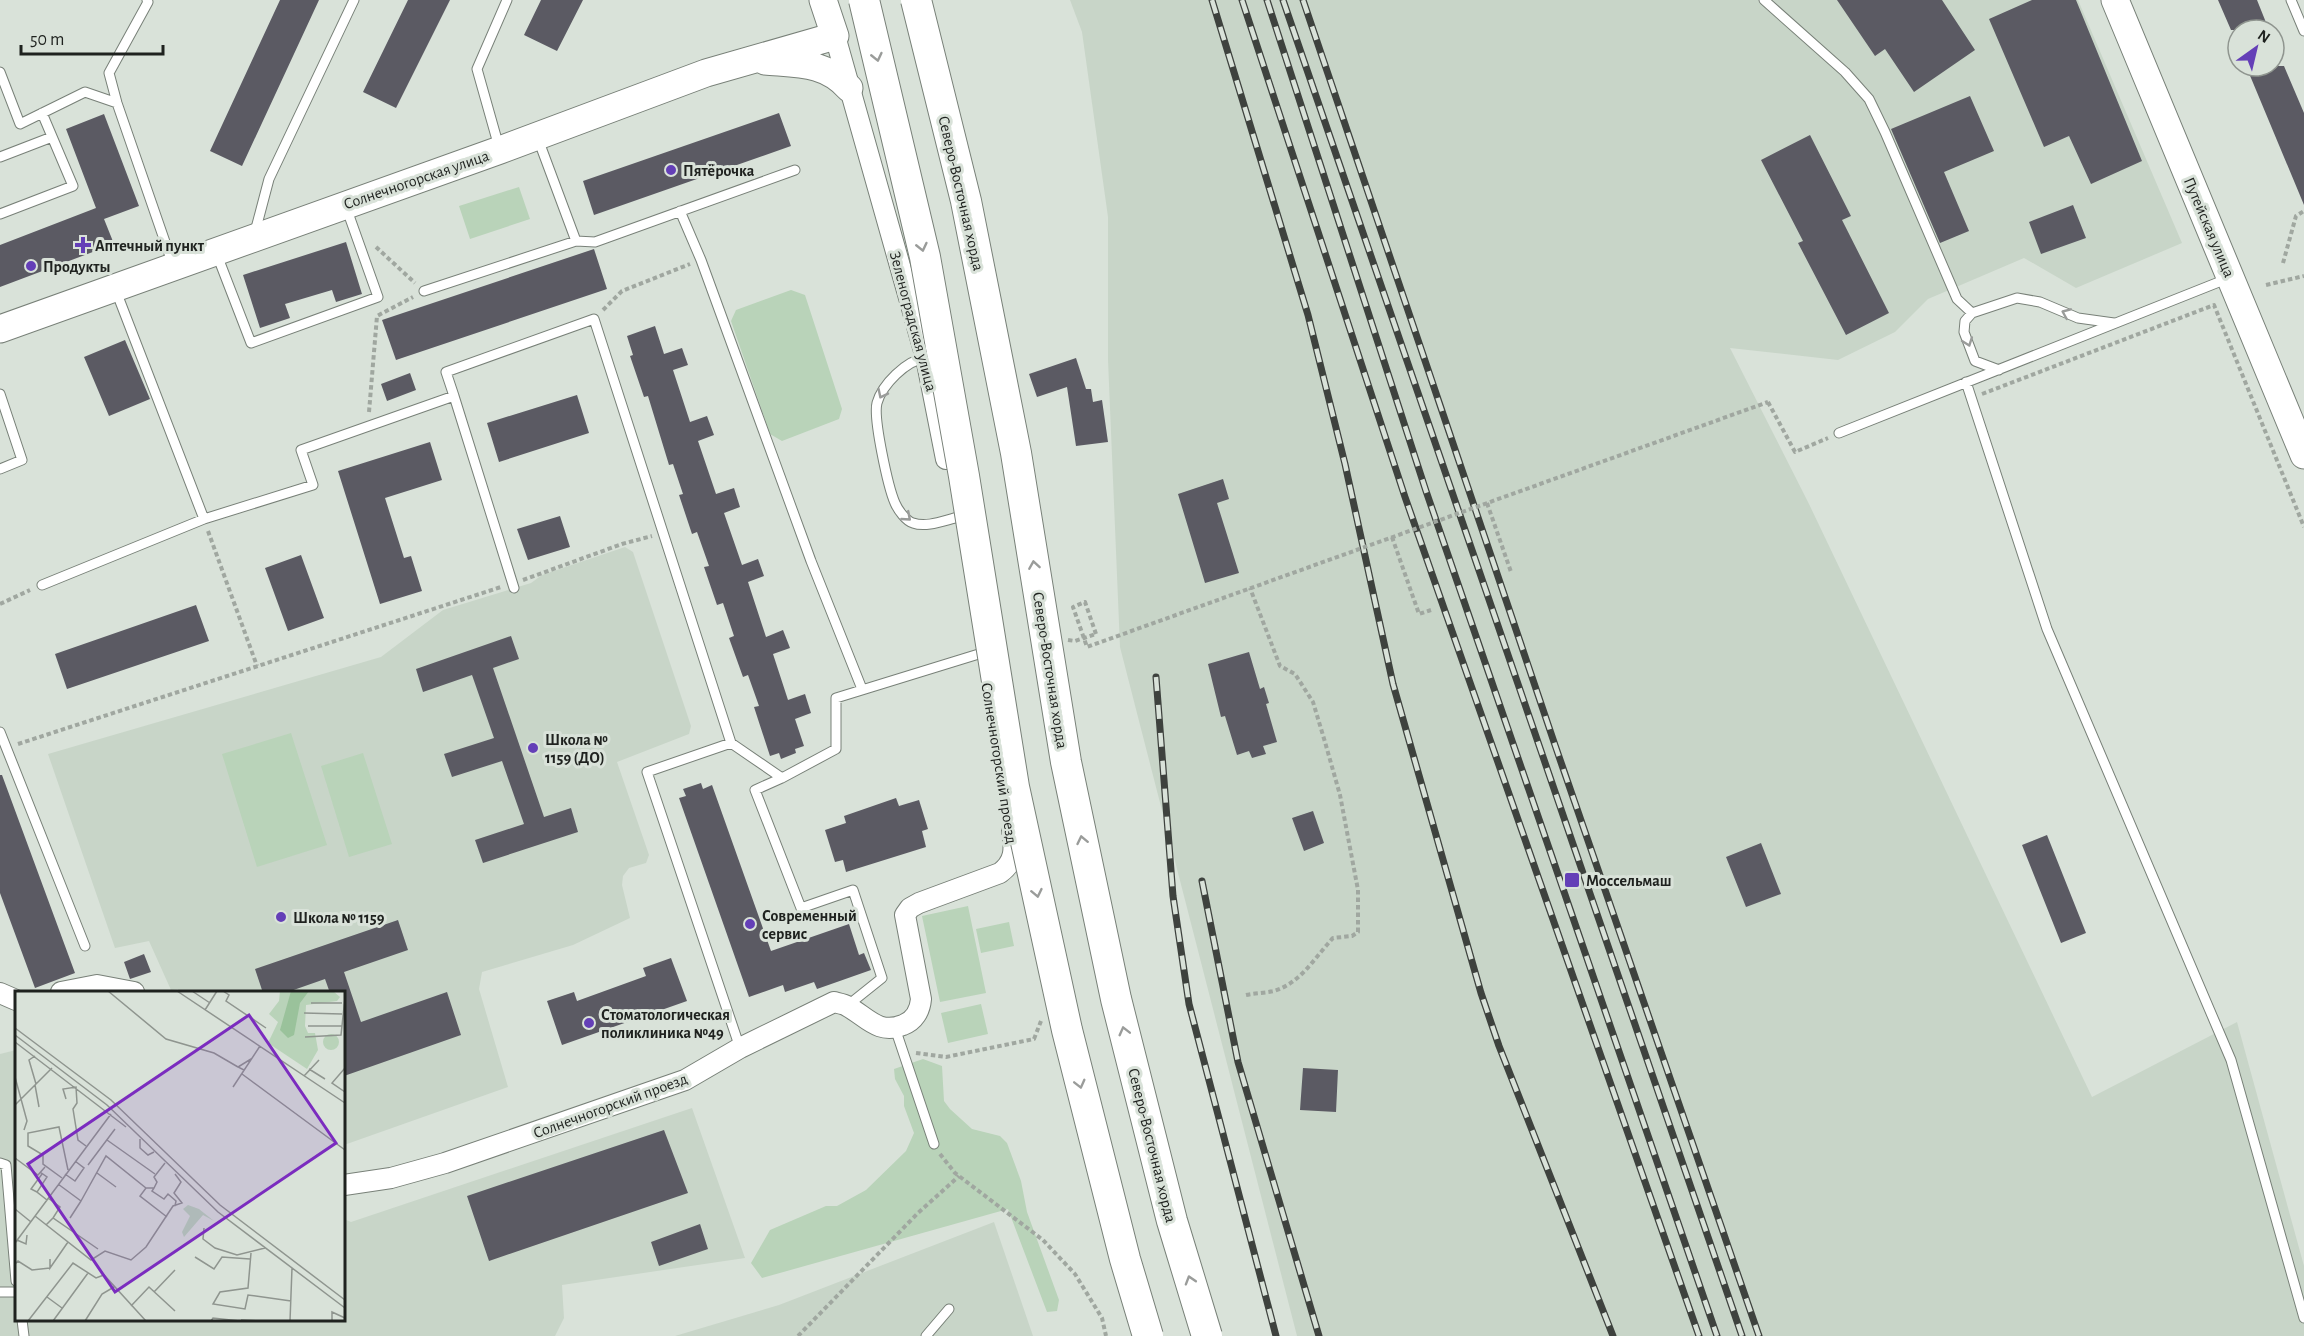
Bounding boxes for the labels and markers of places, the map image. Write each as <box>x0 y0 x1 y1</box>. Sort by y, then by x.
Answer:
marker: Пятёрочка <box>664 163 678 177</box>
place label: Пятёрочка <box>683 163 755 179</box>
marker: Аптечный пункт <box>76 238 90 252</box>
place label: Аптечный пункт <box>95 238 205 255</box>
marker: Продукты <box>24 259 38 273</box>
place label: Продукты <box>43 259 111 276</box>
place label: Школа № 1159 (ДО) <box>545 732 608 766</box>
marker: Школа № 1159 (ДО) <box>526 741 540 755</box>
marker: Моссельмаш <box>1563 871 1581 889</box>
place label: Моссельмаш <box>1586 873 1672 889</box>
place label: Современный сервис <box>762 908 857 942</box>
marker: Школа № 1159 <box>274 910 288 924</box>
place label: Школа № 1159 <box>293 910 385 926</box>
marker: Современный сервис <box>743 917 757 931</box>
place label: Стоматологическая поликлиника №49 <box>601 1007 730 1041</box>
marker: Стоматологическая поликлиника №49 <box>582 1016 596 1030</box>

